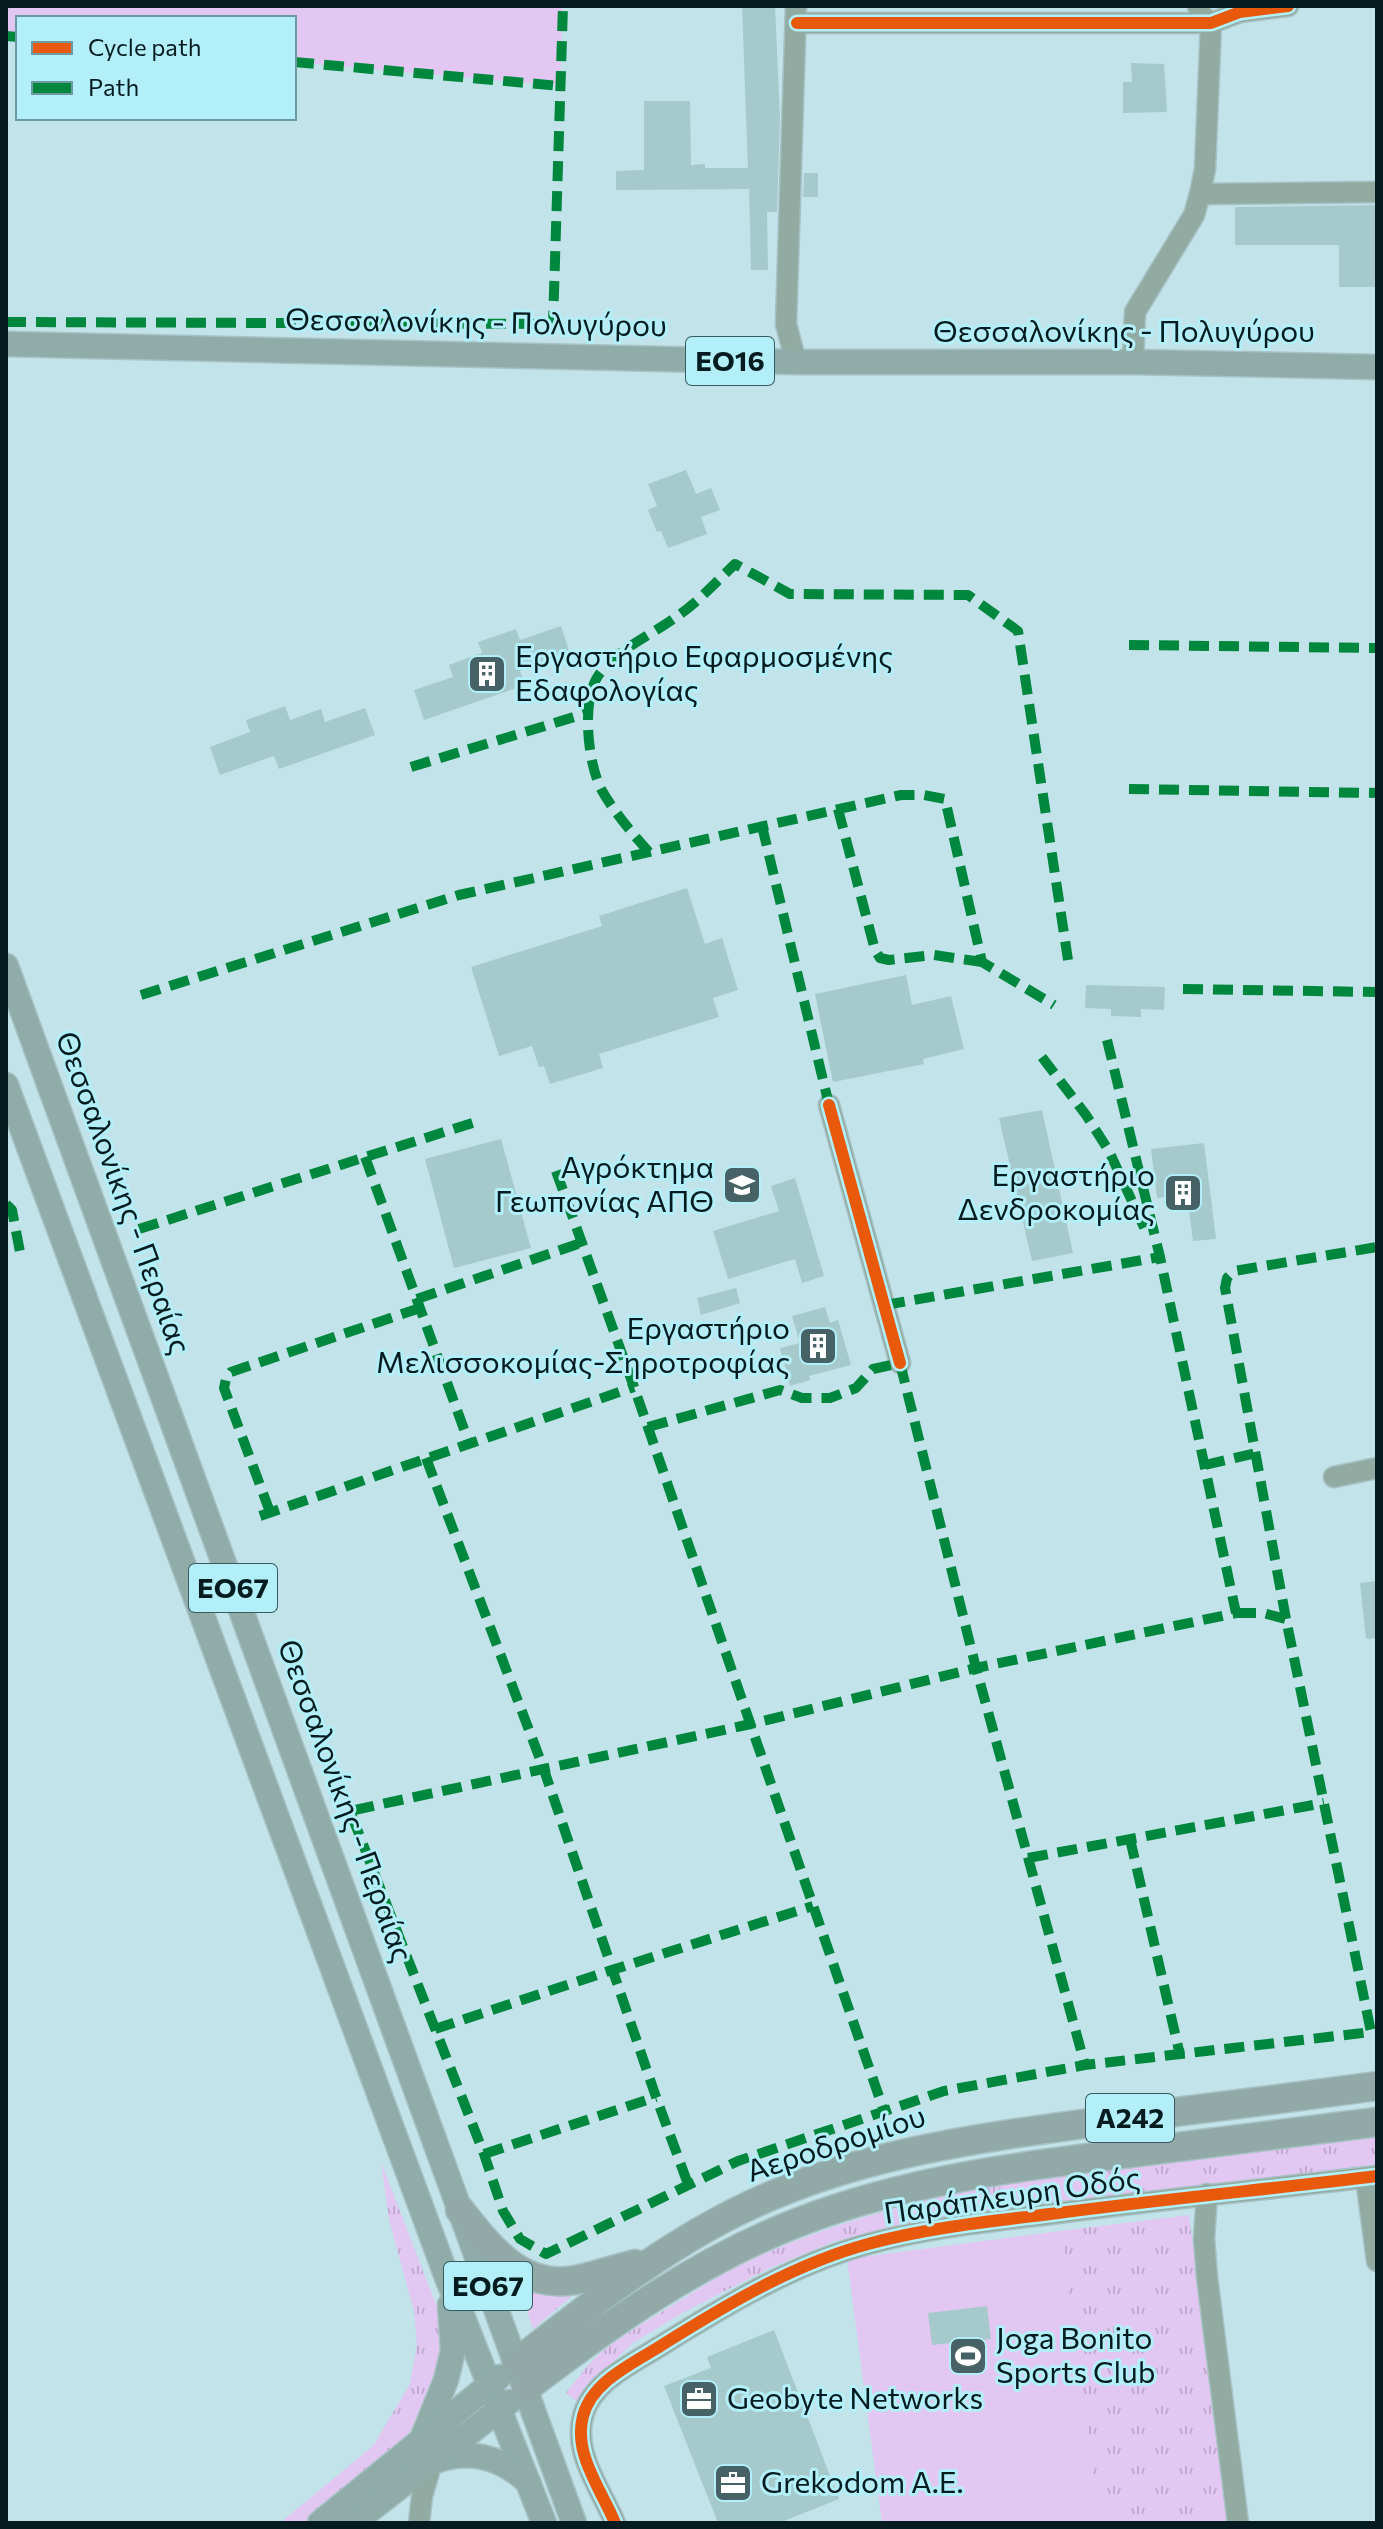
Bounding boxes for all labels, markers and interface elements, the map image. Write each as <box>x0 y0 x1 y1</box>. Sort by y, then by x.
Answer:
legend <box>16 16 296 120</box>
text: Cycle path <box>88 32 202 61</box>
text: Path <box>88 72 139 101</box>
street label: Θεσσαλονίκης - Πολυγύρου <box>285 299 667 342</box>
street label: Θεσσαλονίκης - Πολυγύρου <box>933 311 1315 348</box>
road number: ΕΟ16 <box>686 337 774 385</box>
place label: Εργαστήριο Εφαρμοσμένης Εδαφολογίας <box>515 636 893 707</box>
building icon: Εργαστήριο Εφαρμοσμένης Εδαφολογίας <box>466 653 508 695</box>
street label: Θεσσαλονίκης - Περαίας <box>50 1026 201 1359</box>
place label: Αγρόκτημα Γεωπονίας ΑΠΘ <box>495 1147 714 1218</box>
place label: Εργαστήριο Δενδροκομίας <box>957 1155 1155 1226</box>
school or university icon: Αγρόκτημα Γεωπονίας ΑΠΘ <box>721 1164 763 1206</box>
building icon: Εργαστήριο Δενδροκομίας <box>1162 1172 1204 1214</box>
place label: Εργαστήριο Μελισσοκομίας-Σηροτροφίας <box>376 1308 790 1379</box>
building icon: Εργαστήριο Μελισσοκομίας-Σηροτροφίας <box>797 1325 839 1367</box>
road number: ΕΟ67 <box>189 1564 277 1612</box>
street label: Θεσσαλονίκης - Περαίας <box>272 1634 423 1967</box>
road number: Α242 <box>1086 2094 1174 2142</box>
street label: Αεροδρομίου <box>741 2095 929 2188</box>
street label: Παράπλευρη Οδός <box>881 2157 1142 2230</box>
road number: ΕΟ67 <box>444 2262 532 2310</box>
place label: Joga Bonito Sports Club <box>996 2318 1156 2389</box>
sports icon: Joga Bonito Sports Club <box>947 2335 989 2377</box>
office icon: Geobyte Networks <box>678 2378 720 2420</box>
place label: Geobyte Networks <box>727 2378 983 2415</box>
office icon: Grekodom Α.Ε. <box>712 2462 754 2504</box>
place label: Grekodom Α.Ε. <box>761 2462 964 2499</box>

